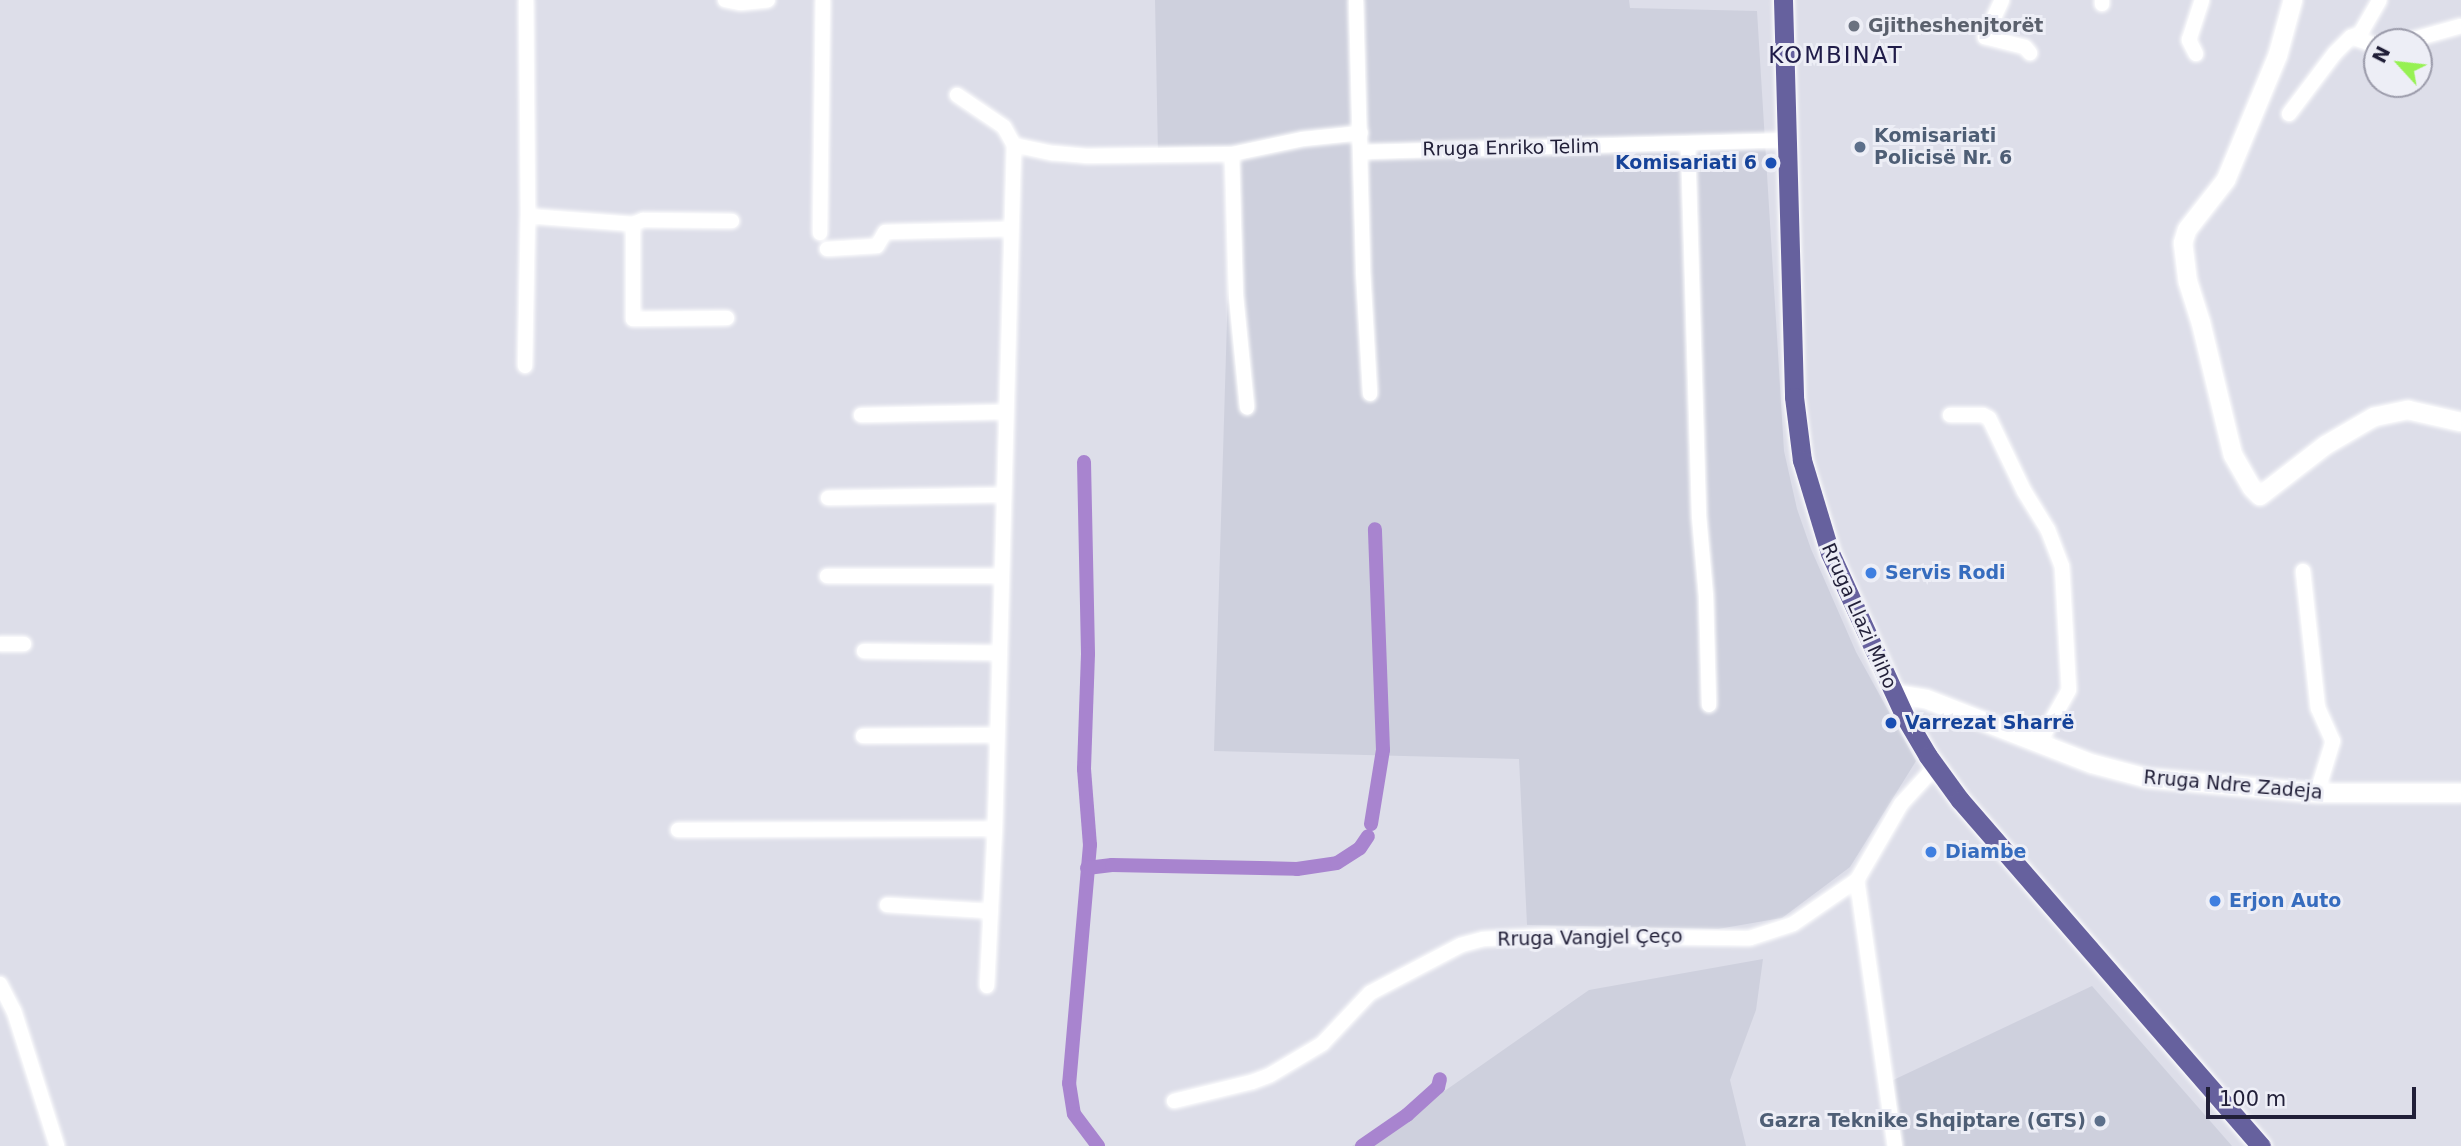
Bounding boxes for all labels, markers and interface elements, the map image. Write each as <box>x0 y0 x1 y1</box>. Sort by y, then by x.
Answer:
place label: Gjitheshenjtorët <box>1868 15 2043 37</box>
marker: Gjitheshenjtorët <box>1846 18 1862 34</box>
north arrow <box>2363 28 2433 98</box>
district label: KOMBINAT <box>1769 41 1903 69</box>
text: N <box>2368 42 2394 66</box>
place label: Komisariati Policisë Nr. 6 <box>1874 125 2012 169</box>
street label: Rruga Enriko Telim <box>1422 135 1600 161</box>
marker: Komisariati Policisë Nr. 6 <box>1852 139 1868 155</box>
place label: Komisariati 6 <box>1615 152 1757 174</box>
marker: Komisariati 6 <box>1763 155 1779 171</box>
street label: Rruga Llazi Miho <box>1817 540 1901 692</box>
place label: Servis Rodi <box>1885 562 2006 584</box>
marker: Servis Rodi <box>1863 565 1879 581</box>
place label: Varrezat Sharrë <box>1905 712 2074 734</box>
marker: Varrezat Sharrë <box>1883 715 1899 731</box>
street label: Rruga Ndre Zadeja <box>2143 766 2323 804</box>
place label: Diambe <box>1945 841 2026 863</box>
marker: Diambe <box>1923 844 1939 860</box>
place label: Erjon Auto <box>2229 890 2341 912</box>
marker: Erjon Auto <box>2207 893 2223 909</box>
street label: Rruga Vangjel Çeço <box>1497 925 1683 951</box>
scale bar <box>2209 1072 2419 1116</box>
text: 100 m <box>2219 1087 2286 1111</box>
place label: Gazra Teknike Shqiptare (GTS) <box>1759 1110 2086 1132</box>
marker: Gazra Teknike Shqiptare (GTS) <box>2092 1113 2108 1129</box>

